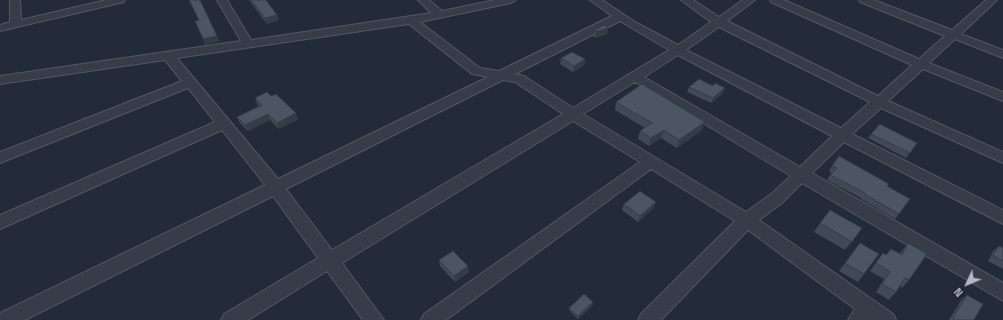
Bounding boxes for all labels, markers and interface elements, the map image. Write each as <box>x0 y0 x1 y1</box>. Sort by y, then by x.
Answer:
north arrow <box>947 264 987 304</box>
text: N <box>951 285 966 300</box>

